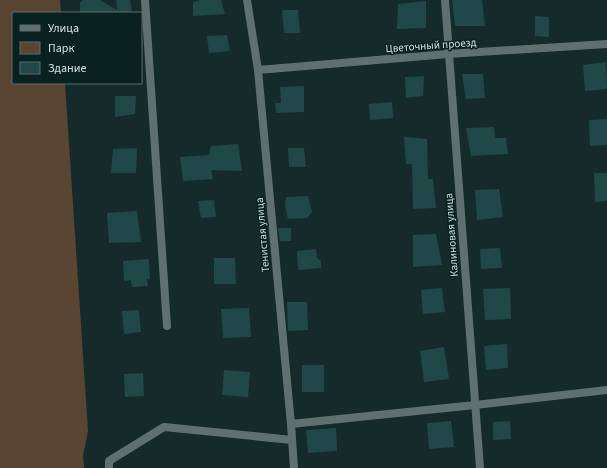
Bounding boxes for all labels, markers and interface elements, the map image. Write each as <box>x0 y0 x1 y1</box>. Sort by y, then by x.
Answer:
legend <box>12 12 142 84</box>
text: Улица <box>48 20 79 37</box>
street label: Цветочный проезд <box>385 35 477 56</box>
text: Парк <box>48 40 74 57</box>
text: Здание <box>48 60 87 77</box>
street label: Калиновая улица <box>441 193 462 277</box>
street label: Тенистая улица <box>252 197 273 273</box>

